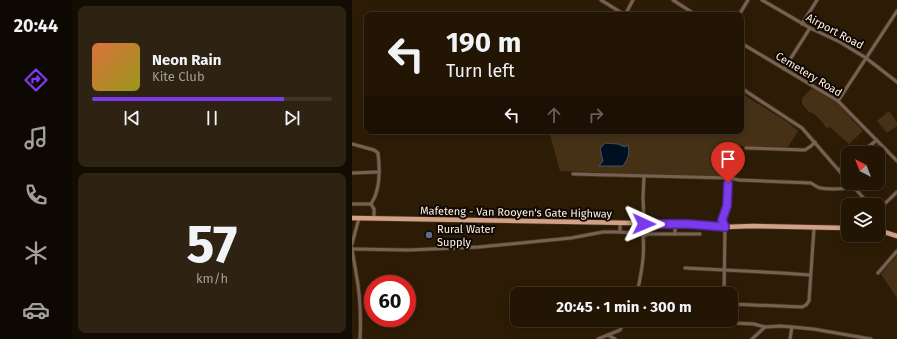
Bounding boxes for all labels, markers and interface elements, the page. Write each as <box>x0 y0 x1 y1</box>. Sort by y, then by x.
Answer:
street label: Airport Road <box>804 11 866 52</box>
text: 20:44 <box>14 15 58 37</box>
text: 190 m <box>446 26 521 59</box>
icon: left <box>380 28 432 80</box>
street label: Cemetery Road <box>773 50 844 99</box>
text: Neon Rain <box>152 51 221 69</box>
text: Turn left <box>446 60 515 82</box>
icon: directions <box>22 66 50 94</box>
text: Kite Club <box>152 69 205 84</box>
icon: left <box>501 104 523 126</box>
icon: ahead <box>543 104 565 126</box>
icon: right <box>585 104 607 126</box>
icon: previous <box>121 107 143 129</box>
icon: pause <box>201 107 223 129</box>
icon: next <box>281 107 303 129</box>
icon: music <box>22 124 50 152</box>
pin <box>711 142 745 183</box>
north arrow <box>841 146 885 190</box>
map controls <box>841 146 885 242</box>
icon: arrive <box>717 148 739 170</box>
icon: phone <box>22 181 50 209</box>
button: layers <box>841 198 885 242</box>
position arrow <box>623 203 665 245</box>
street label: Mafeteng - Van Rooyen's Gate Highway <box>420 204 613 221</box>
text: 57 <box>187 213 237 276</box>
place label: Rural Water Supply <box>437 223 495 249</box>
marker: Rural Water Supply <box>424 230 434 240</box>
icon: climate <box>22 239 50 267</box>
text: km/h <box>196 271 228 286</box>
speed limit sign: 60 <box>364 275 416 327</box>
icon: car <box>22 296 50 324</box>
text: 20:45 · 1 min · 300 m <box>556 298 692 316</box>

